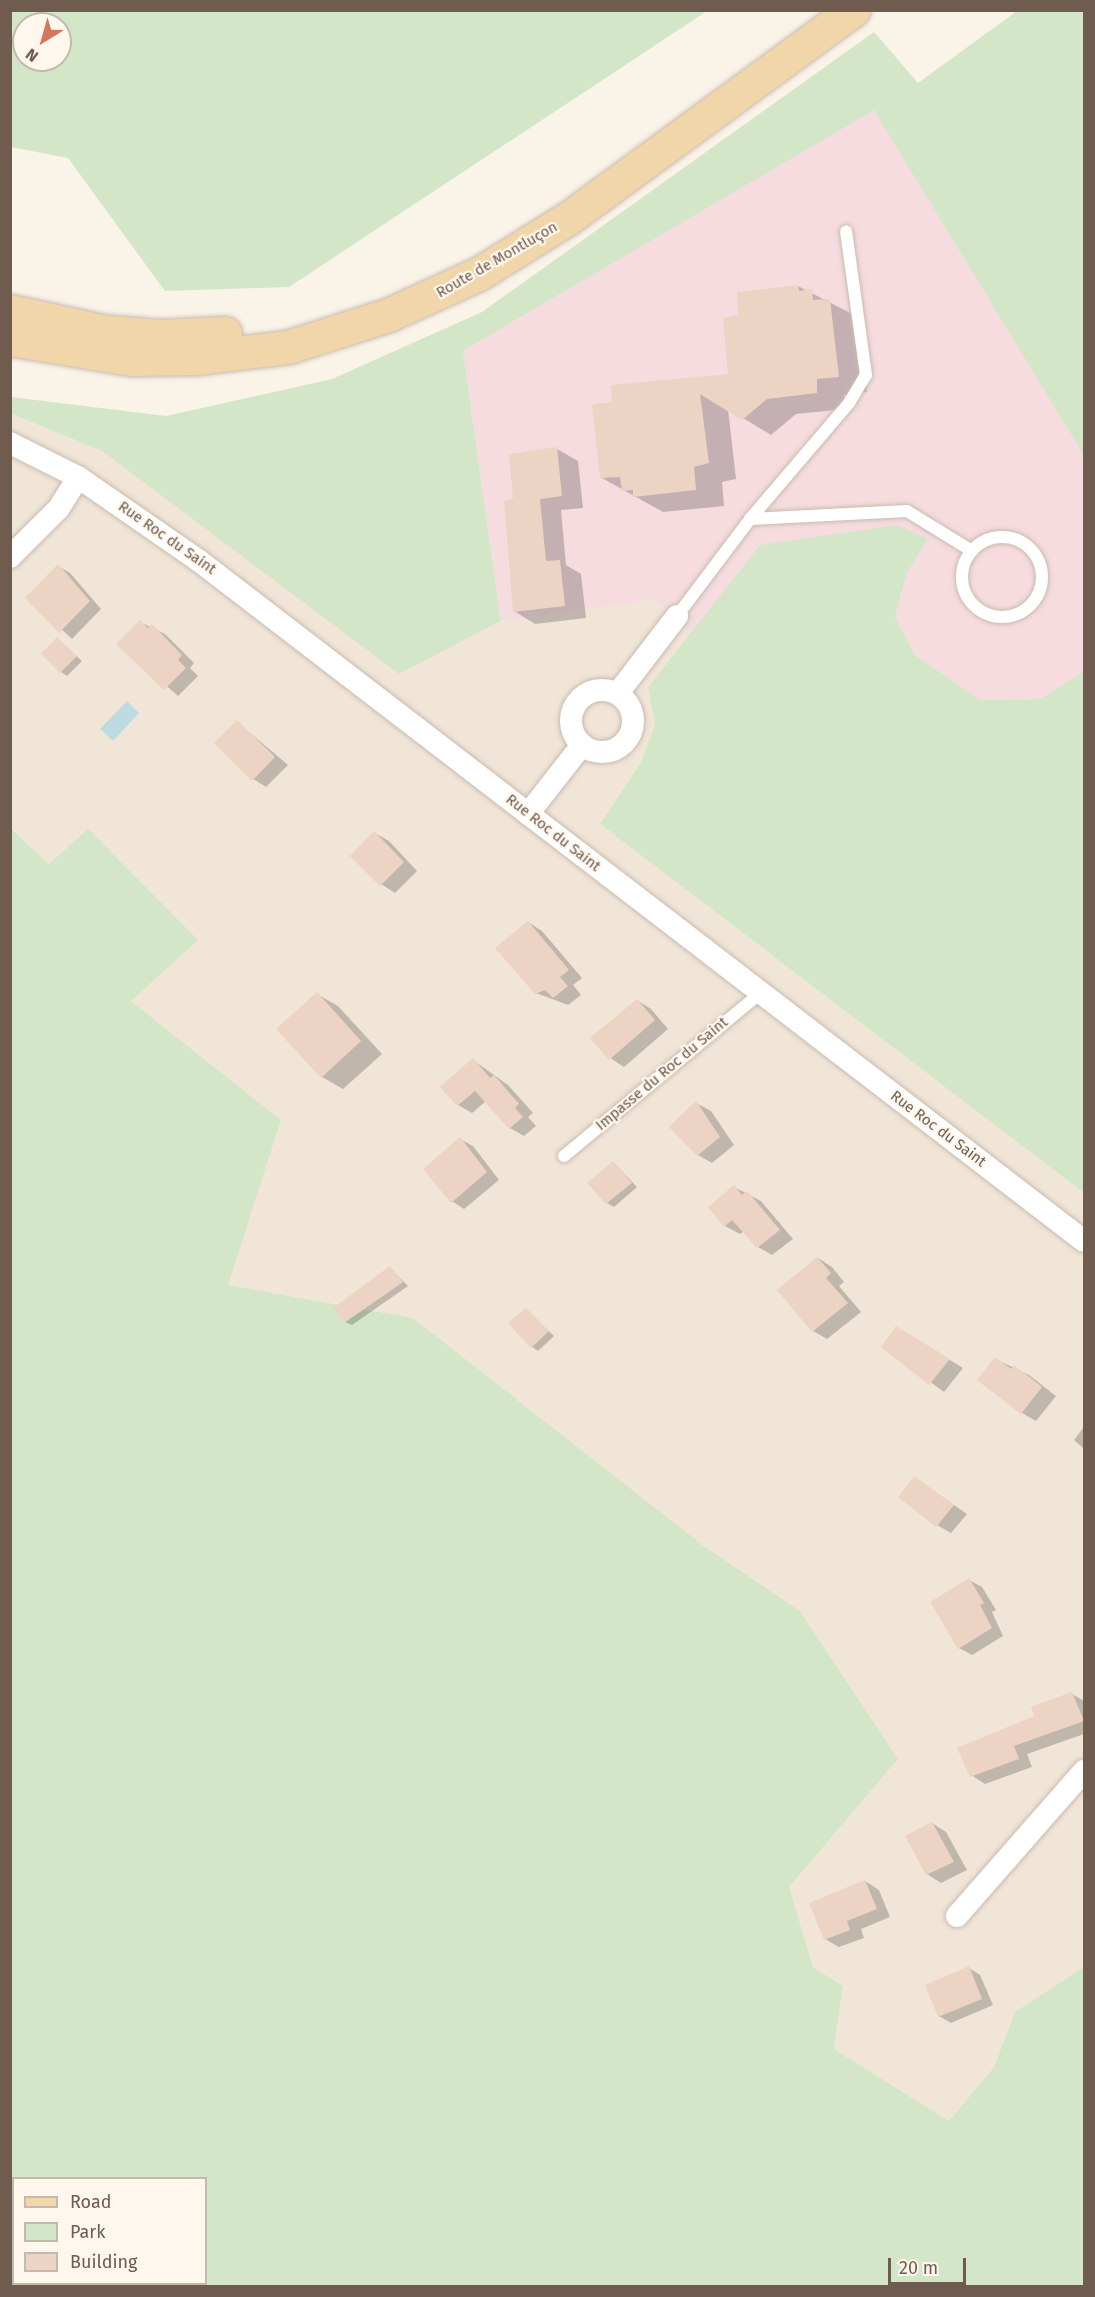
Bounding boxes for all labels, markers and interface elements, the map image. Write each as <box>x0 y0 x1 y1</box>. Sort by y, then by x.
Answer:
north arrow <box>12 12 72 72</box>
text: N <box>22 44 42 66</box>
street label: Route de Montluçon <box>433 218 561 302</box>
street label: Rue Roc du Saint <box>115 498 219 578</box>
street label: Rue Roc du Saint <box>502 790 604 876</box>
street label: Impasse du Roc du Saint <box>592 1013 732 1135</box>
street label: Rue Roc du Saint <box>887 1087 989 1171</box>
legend <box>12 2177 207 2285</box>
text: Road <box>70 2191 112 2213</box>
text: Park <box>70 2221 105 2243</box>
scale bar <box>891 2246 969 2284</box>
text: Building <box>70 2251 137 2273</box>
text: 20 m <box>899 2257 938 2279</box>

